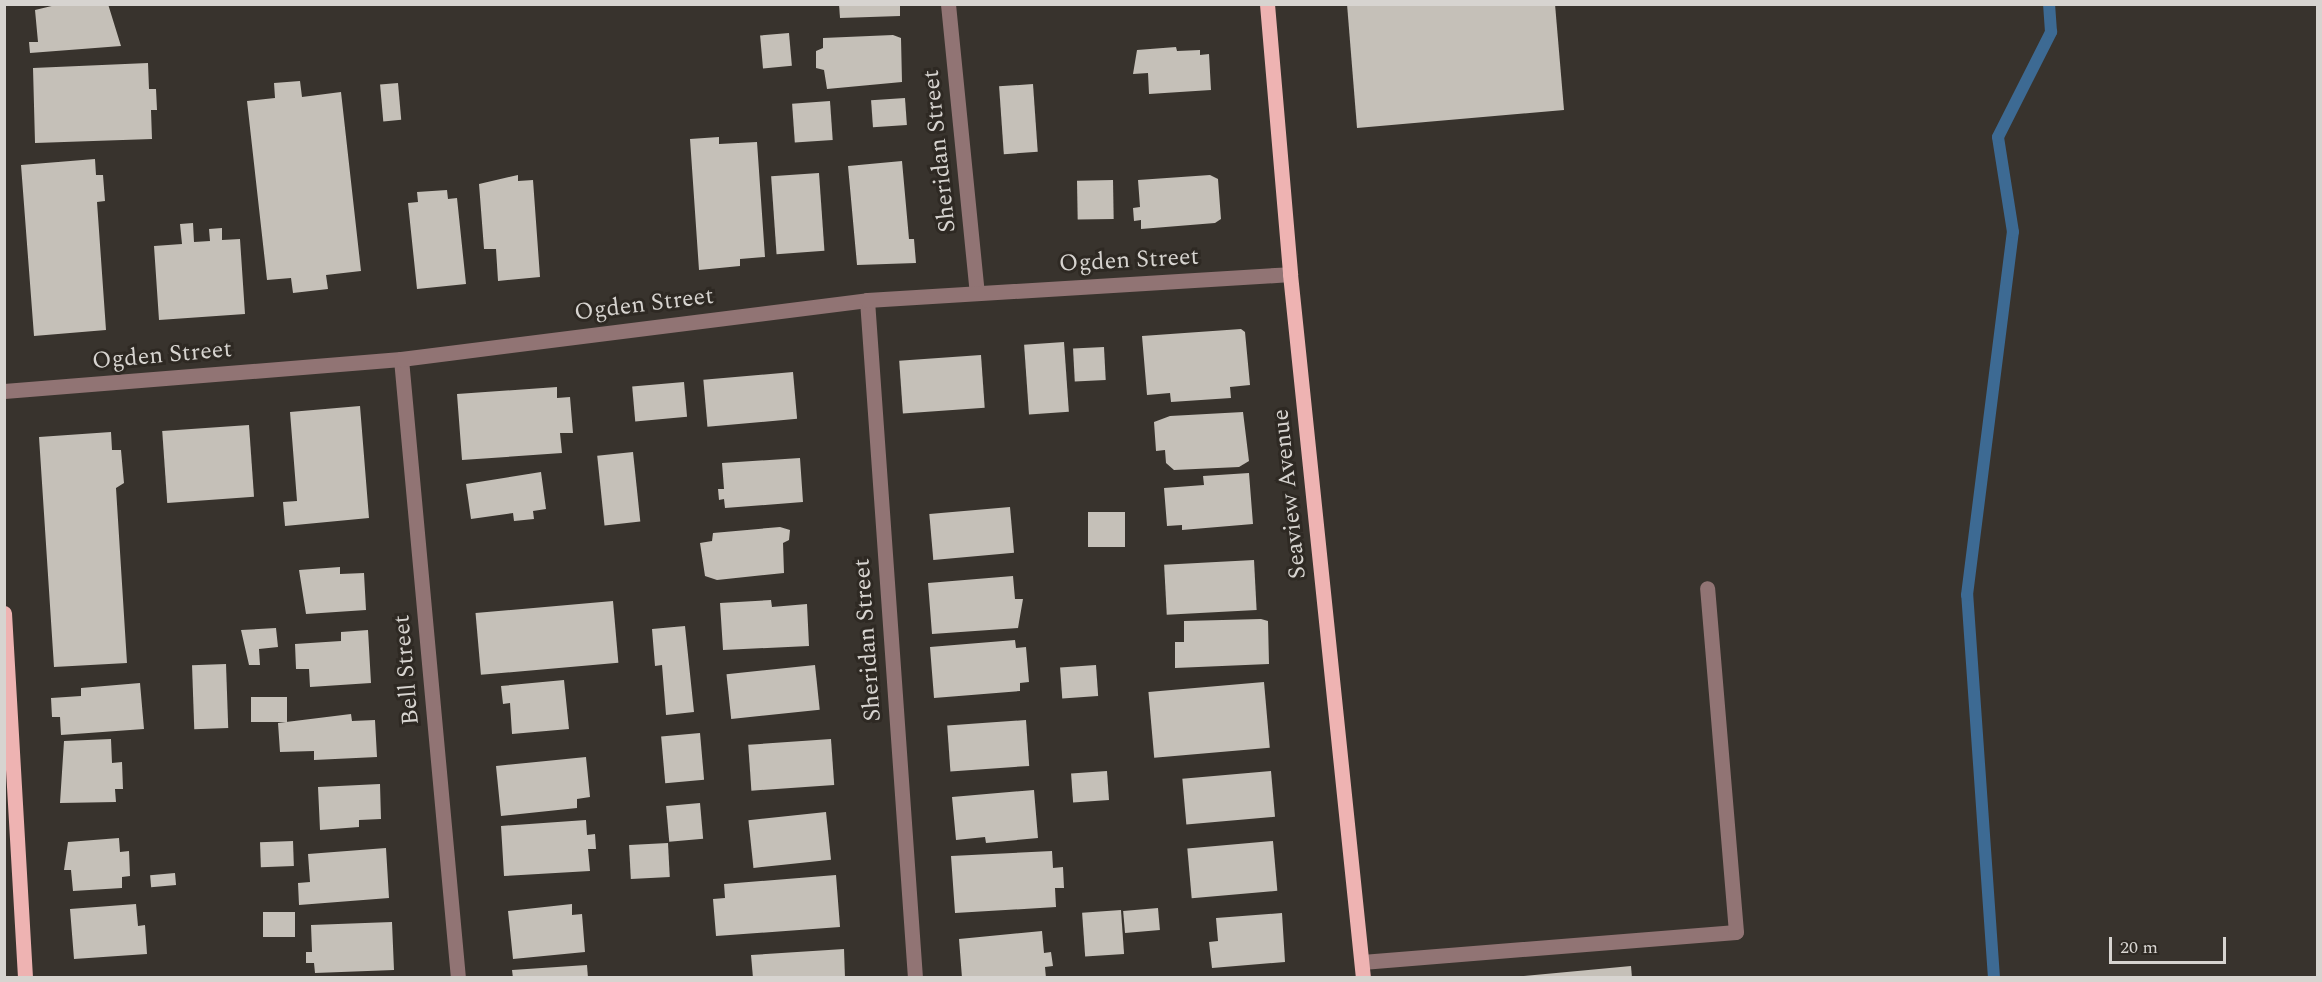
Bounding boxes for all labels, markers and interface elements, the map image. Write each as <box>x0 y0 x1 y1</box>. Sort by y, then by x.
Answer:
street label: Sheridan Street <box>917 68 963 234</box>
street label: Ogden Street <box>1058 243 1200 279</box>
street label: Ogden Street <box>573 282 715 328</box>
street label: Ogden Street <box>91 336 233 376</box>
street label: Seaview Avenue <box>1267 408 1313 580</box>
street label: Sheridan Street <box>848 557 888 723</box>
street label: Bell Street <box>388 614 426 726</box>
scale bar <box>2112 925 2229 963</box>
text: 20 m <box>2120 934 2158 961</box>

